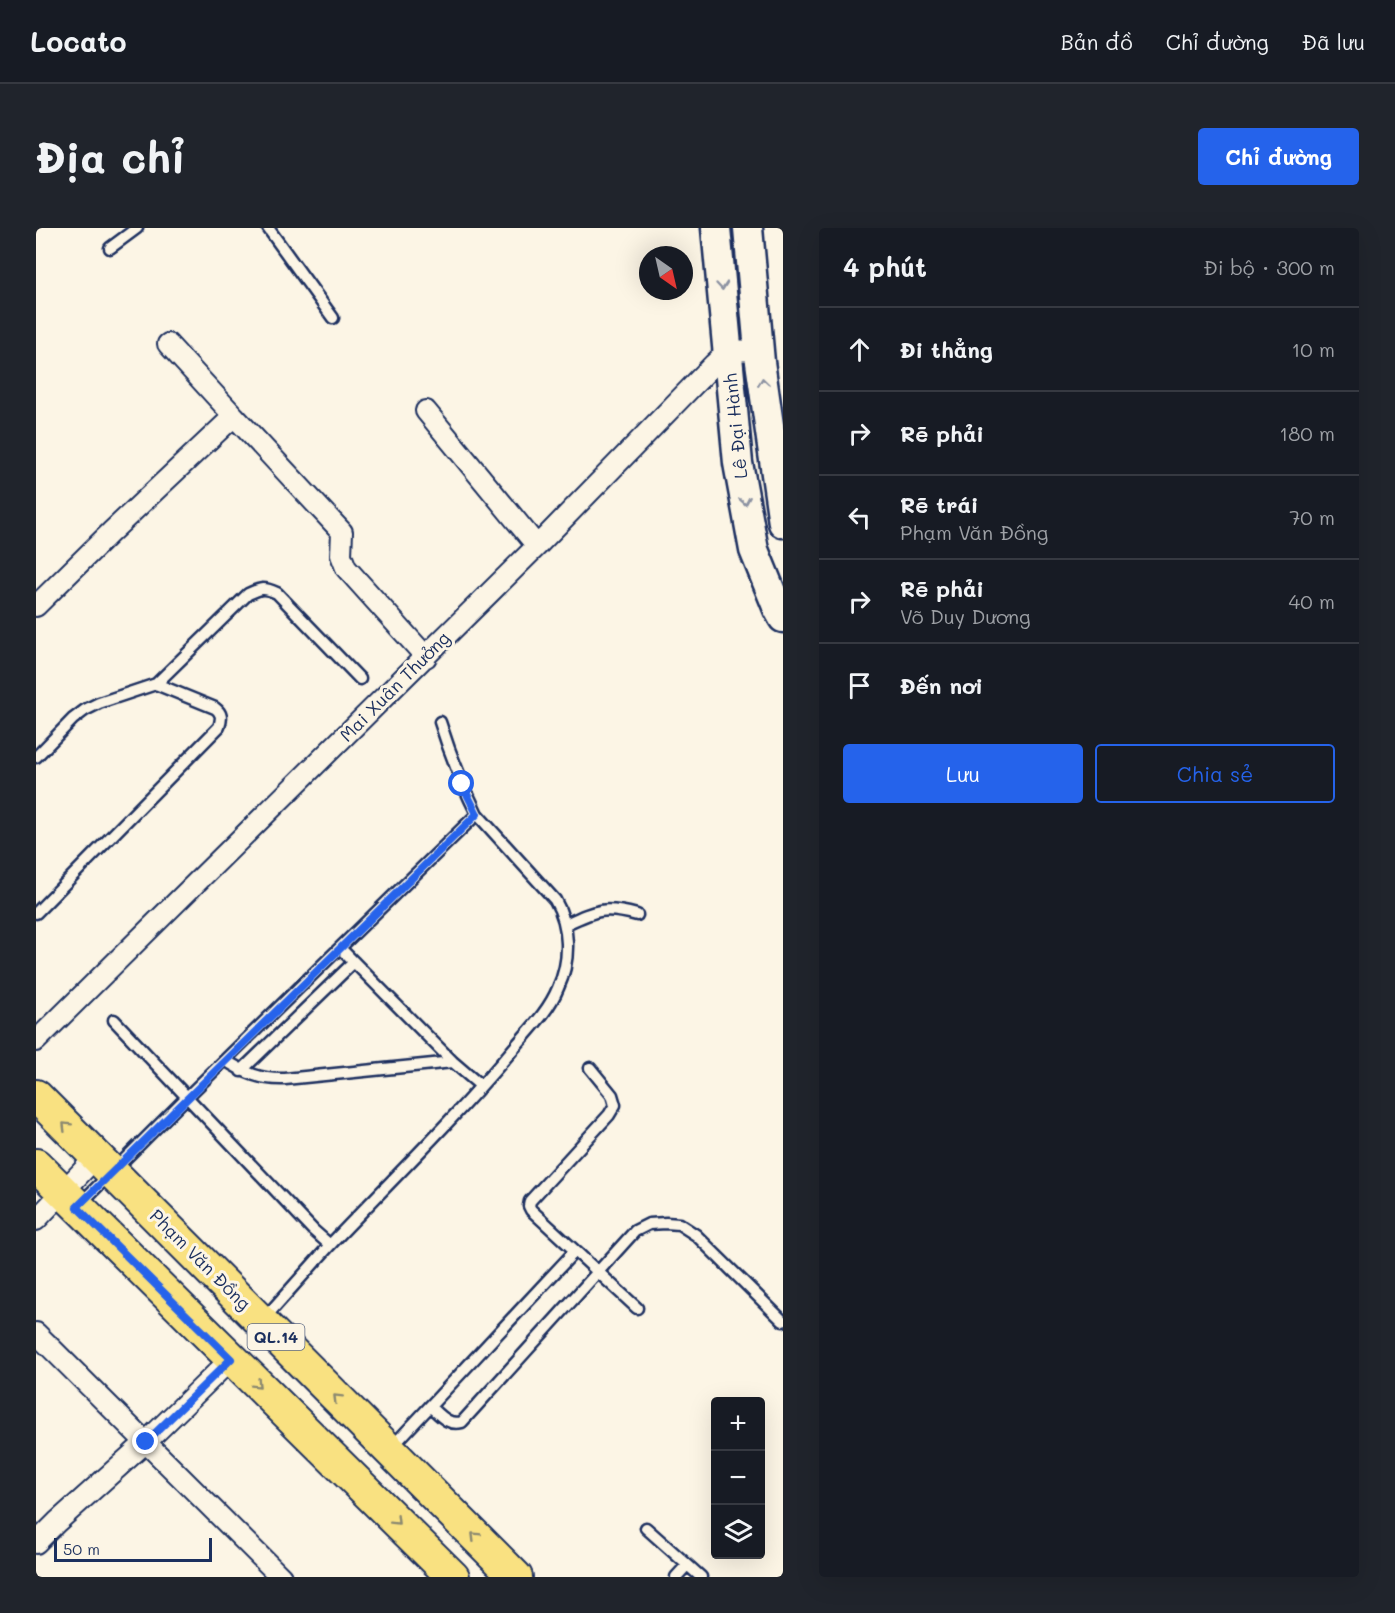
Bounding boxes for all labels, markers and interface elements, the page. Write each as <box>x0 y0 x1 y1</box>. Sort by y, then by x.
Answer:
text: Locato <box>30 23 127 59</box>
text: Bản đồ <box>1061 28 1133 55</box>
text: Chỉ đường <box>1166 28 1269 55</box>
text: Đã lưu <box>1302 28 1365 55</box>
button: Chỉ đường <box>1198 128 1359 185</box>
text: Địa chỉ <box>36 129 185 184</box>
north arrow <box>639 246 693 300</box>
text: 4 phút <box>843 250 927 284</box>
text: Đi bộ · 300 m <box>1203 254 1335 280</box>
one-way arrow <box>715 282 728 291</box>
icon: ahead <box>843 333 876 366</box>
text: Đi thẳng <box>900 335 993 364</box>
text: 10 m <box>1291 336 1335 362</box>
street label: Lê Đại Hành <box>718 372 752 480</box>
one-way arrow <box>758 378 770 387</box>
icon: right <box>843 417 876 450</box>
text: Rẽ phải <box>900 419 984 448</box>
text: 180 m <box>1279 420 1335 446</box>
text: Rẽ trái <box>900 490 978 519</box>
one-way arrow <box>738 496 751 506</box>
icon: left <box>843 501 876 534</box>
text: 70 m <box>1289 504 1335 530</box>
text: Phạm Văn Đồng <box>900 519 1048 545</box>
text: Rẽ phải <box>900 574 984 603</box>
icon: right <box>843 585 876 618</box>
text: 40 m <box>1289 588 1335 614</box>
text: Võ Duy Dương <box>900 603 1031 629</box>
street label: Mai Xuân Thưởng <box>334 626 455 747</box>
icon: arrive <box>843 669 876 702</box>
text: Đến nơi <box>900 671 983 700</box>
button: Lưu <box>843 744 1083 803</box>
button: Chia sẻ <box>1095 744 1335 803</box>
route start <box>448 770 474 796</box>
one-way arrow <box>62 1122 72 1133</box>
street label: Phạm Văn Đồng <box>145 1204 256 1315</box>
road number: QL.14 <box>248 1324 304 1350</box>
one-way arrow <box>249 1376 260 1387</box>
one-way arrow <box>333 1394 344 1404</box>
map controls <box>711 1397 765 1559</box>
button: + <box>711 1397 765 1451</box>
route end <box>132 1428 158 1454</box>
button: − <box>711 1451 765 1505</box>
button: layers <box>711 1505 765 1559</box>
one-way arrow <box>388 1513 399 1524</box>
one-way arrow <box>471 1532 482 1543</box>
scale bar <box>54 1535 212 1562</box>
text: 50 m <box>63 1538 100 1559</box>

